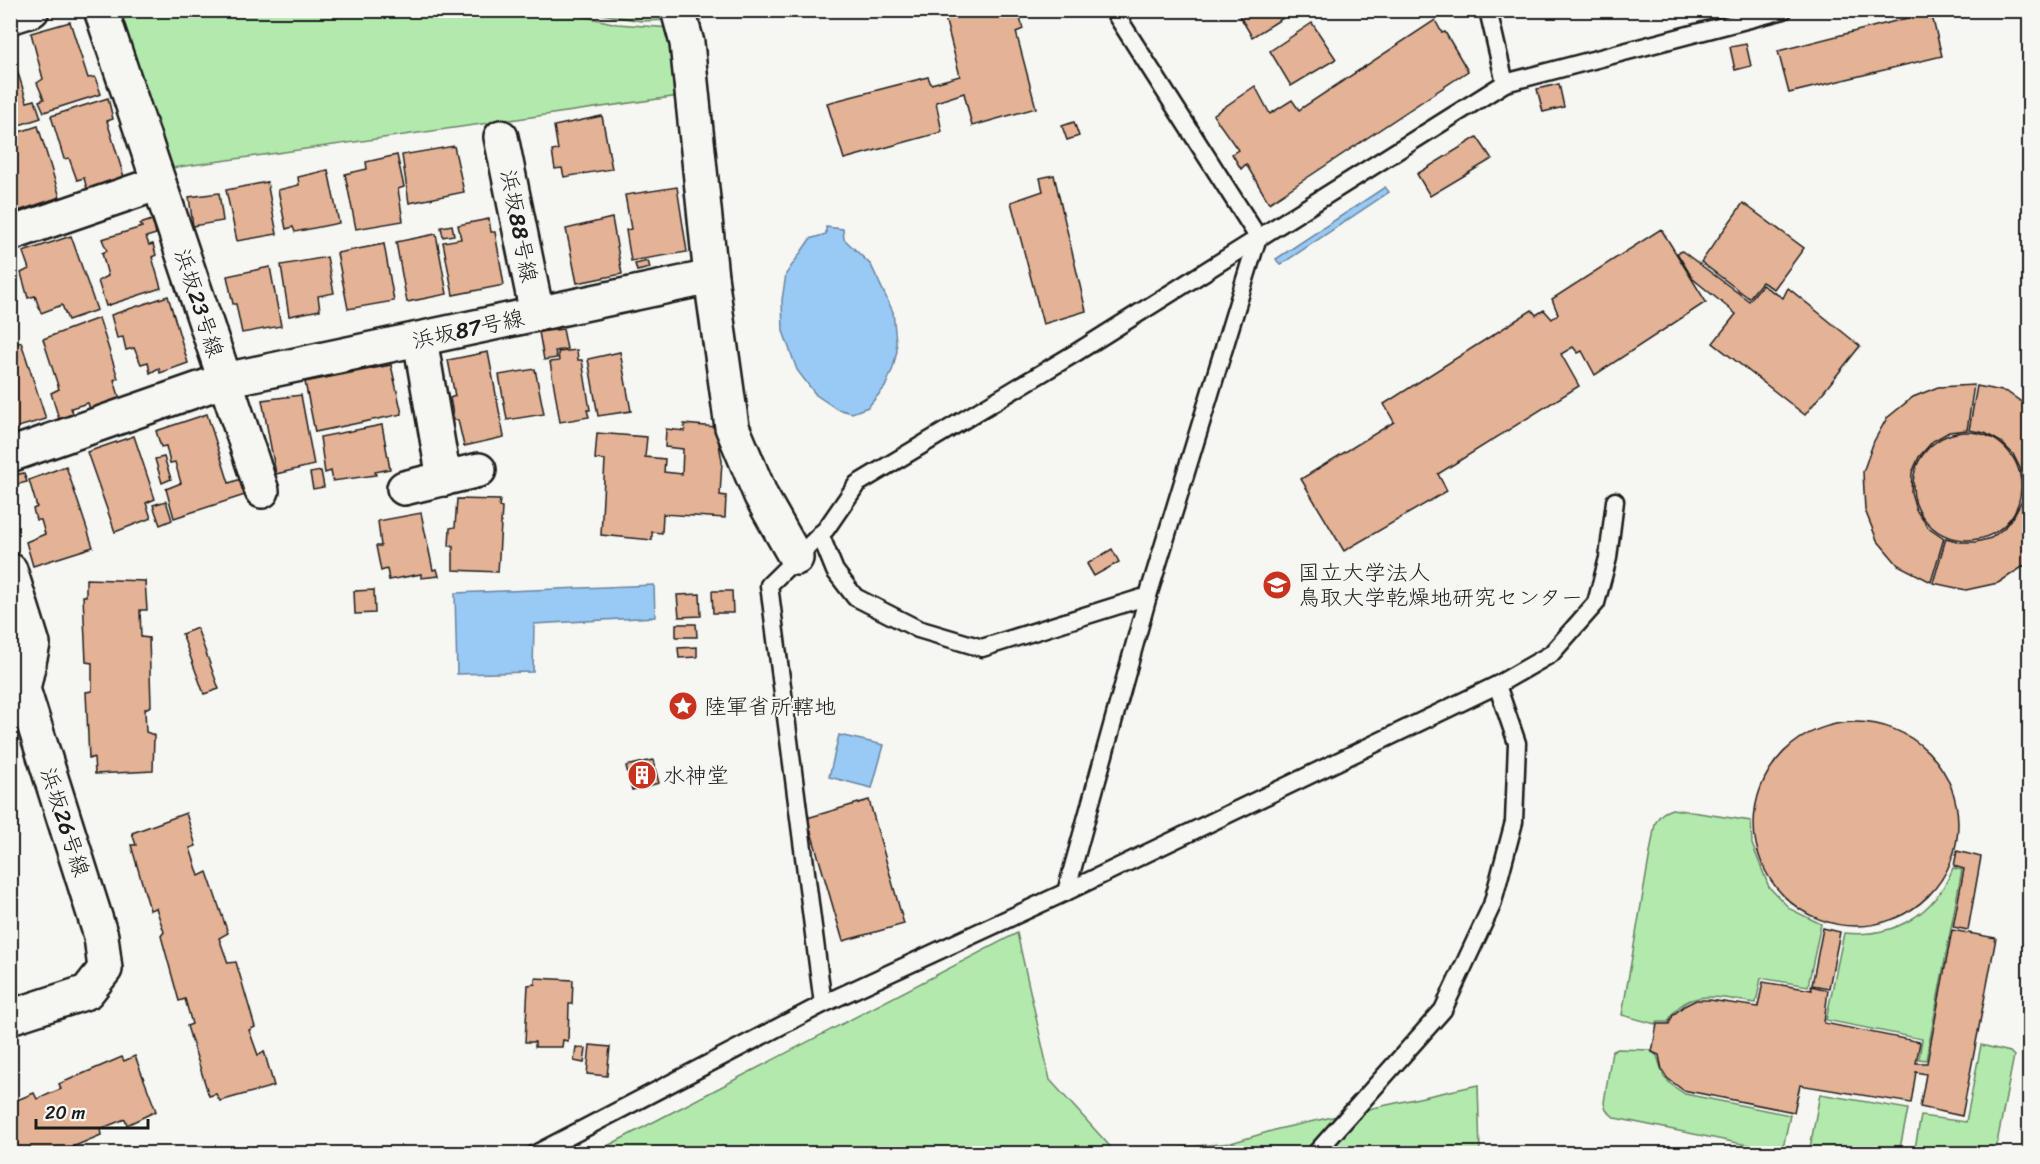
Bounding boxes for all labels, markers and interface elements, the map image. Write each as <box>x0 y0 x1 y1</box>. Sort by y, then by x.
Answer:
street label: 浜坂88号線 <box>489 166 549 286</box>
street label: 浜坂23号線 <box>163 243 235 363</box>
street label: 浜坂87号線 <box>408 298 528 360</box>
place label: 国立大学法人 鳥取大学乾燥地研究センター <box>1298 553 1583 617</box>
school or university icon: 国立大学法人 鳥取大学乾燥地研究センター <box>1261 569 1293 601</box>
place label: 陸軍省所轄地 <box>704 687 836 726</box>
place icon: 陸軍省所轄地 <box>667 690 699 722</box>
place label: 水神堂 <box>663 756 729 795</box>
building icon: 水神堂 <box>626 759 658 791</box>
street label: 浜坂26号線 <box>29 762 101 882</box>
scale bar <box>36 1092 148 1130</box>
text: 20 m <box>45 1097 85 1129</box>

